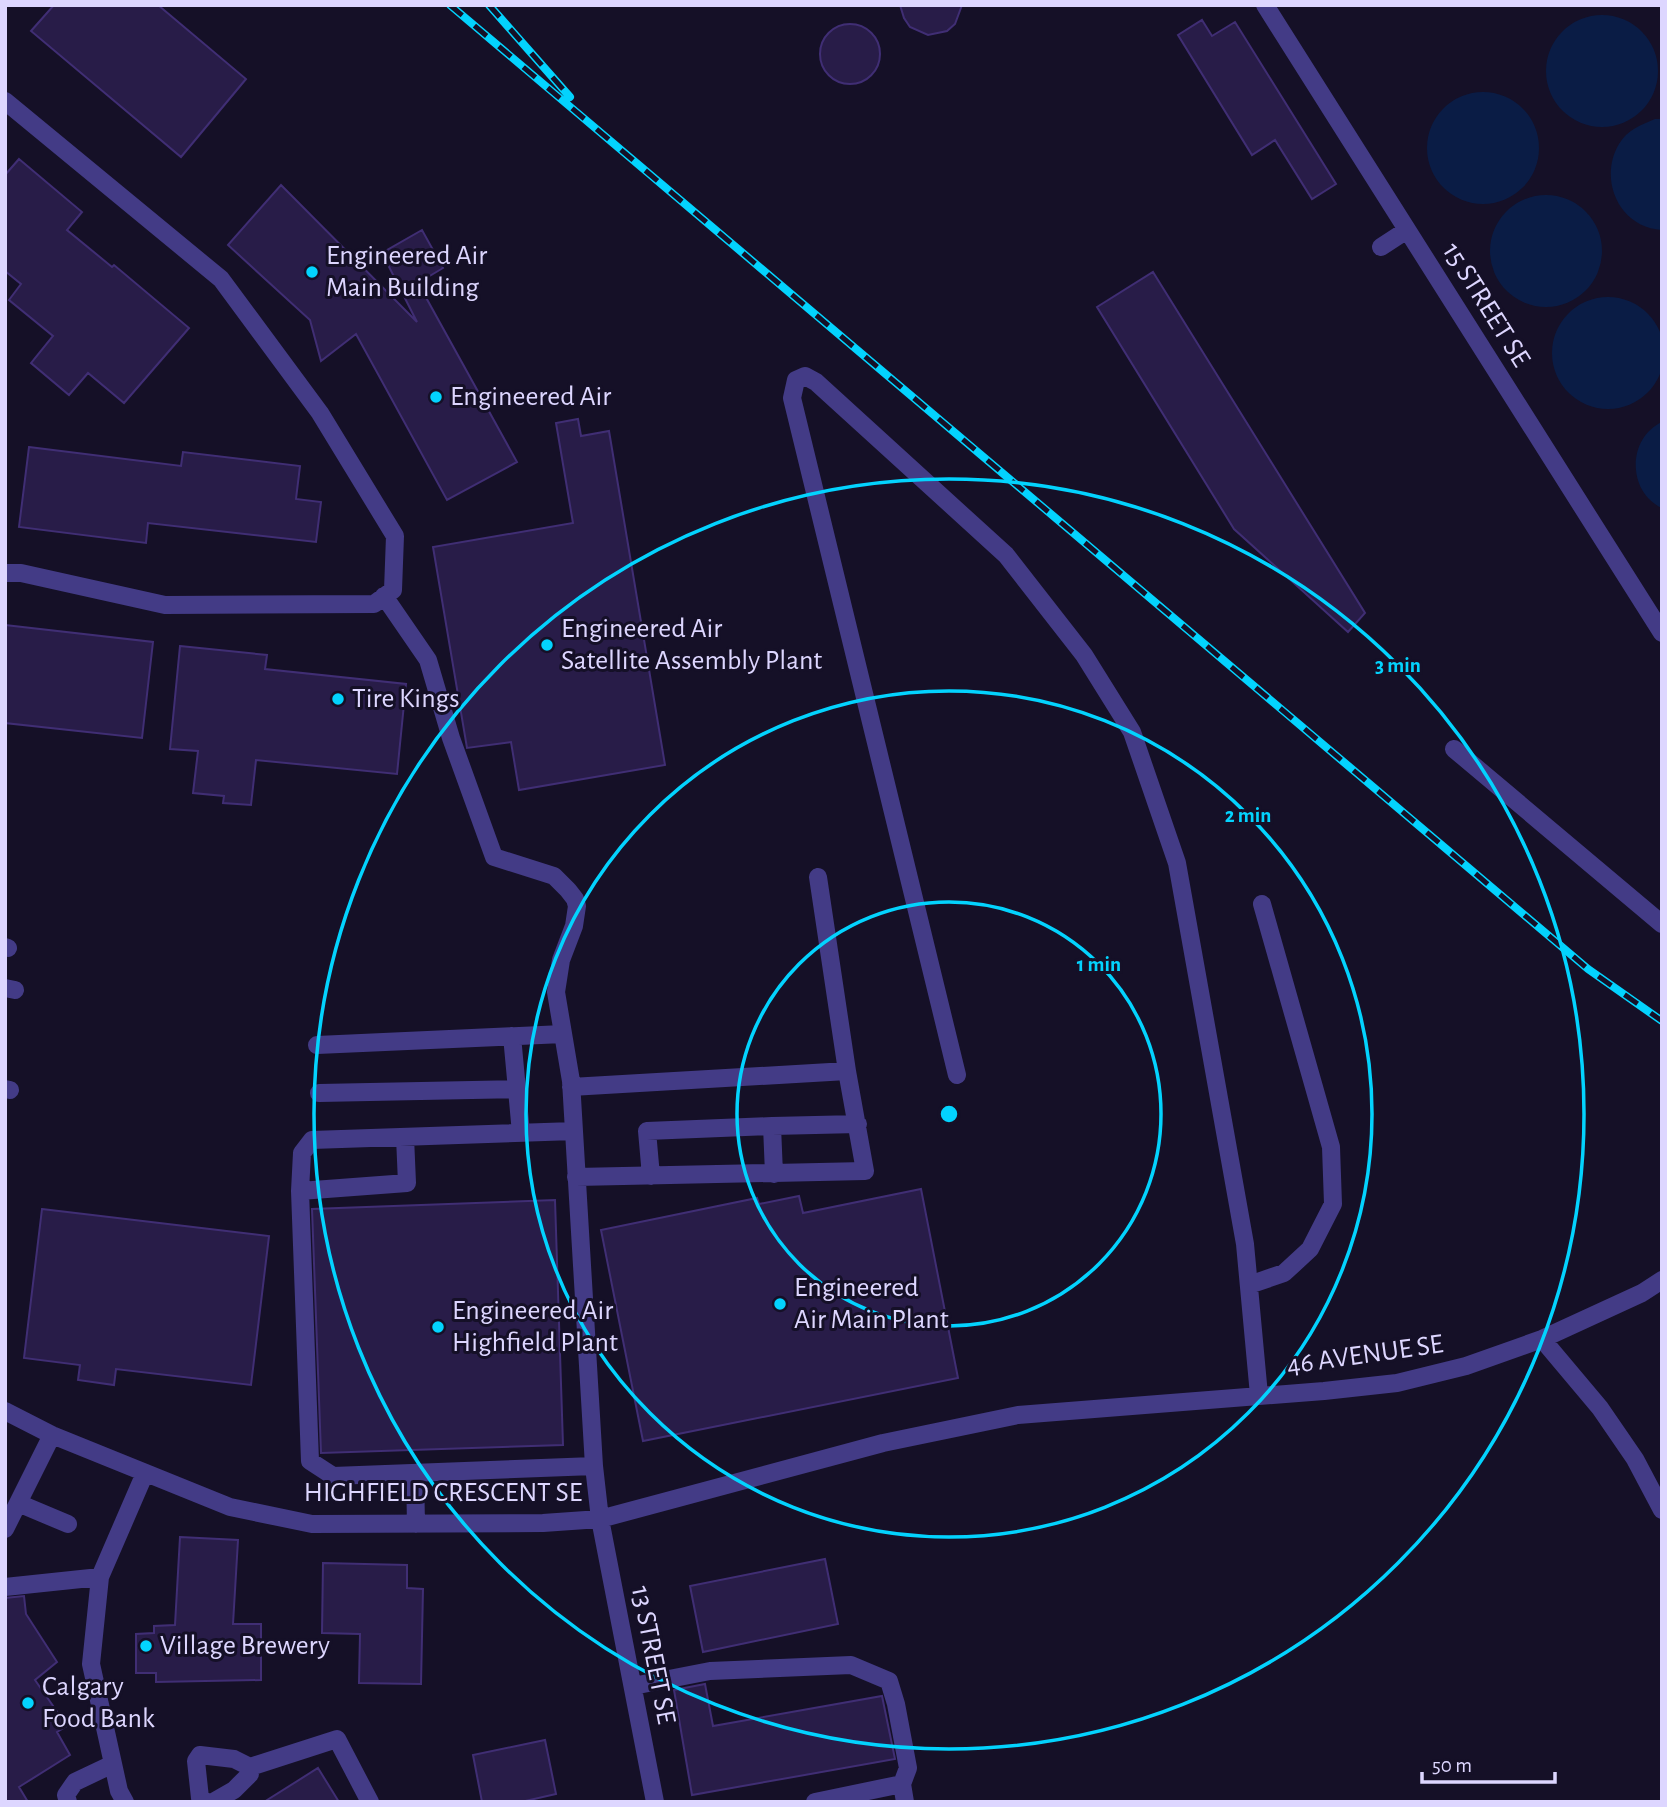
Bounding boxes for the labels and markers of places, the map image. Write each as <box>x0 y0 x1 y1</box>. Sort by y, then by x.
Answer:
place label: Engineered Air Main Building <box>326 242 487 302</box>
marker: Engineered Air Main Building <box>304 264 320 280</box>
place label: Engineered Air <box>450 383 611 411</box>
marker: Engineered Air <box>428 389 444 405</box>
place label: Engineered Air Satellite Assembly Plant <box>561 615 822 675</box>
marker: Engineered Air Satellite Assembly Plant <box>539 637 555 653</box>
place label: Tire Kings <box>352 685 460 713</box>
marker: Tire Kings <box>330 691 346 707</box>
centre of rings <box>937 1102 961 1126</box>
place label: Engineered Air Main Plant <box>794 1274 949 1334</box>
marker: Engineered Air Main Plant <box>772 1296 788 1312</box>
place label: Engineered Air Highfield Plant <box>452 1297 618 1357</box>
marker: Engineered Air Highfield Plant <box>430 1319 446 1335</box>
place label: Village Brewery <box>160 1632 330 1660</box>
marker: Village Brewery <box>138 1638 154 1654</box>
place label: Calgary Food Bank <box>42 1673 155 1733</box>
marker: Calgary Food Bank <box>20 1695 36 1711</box>

